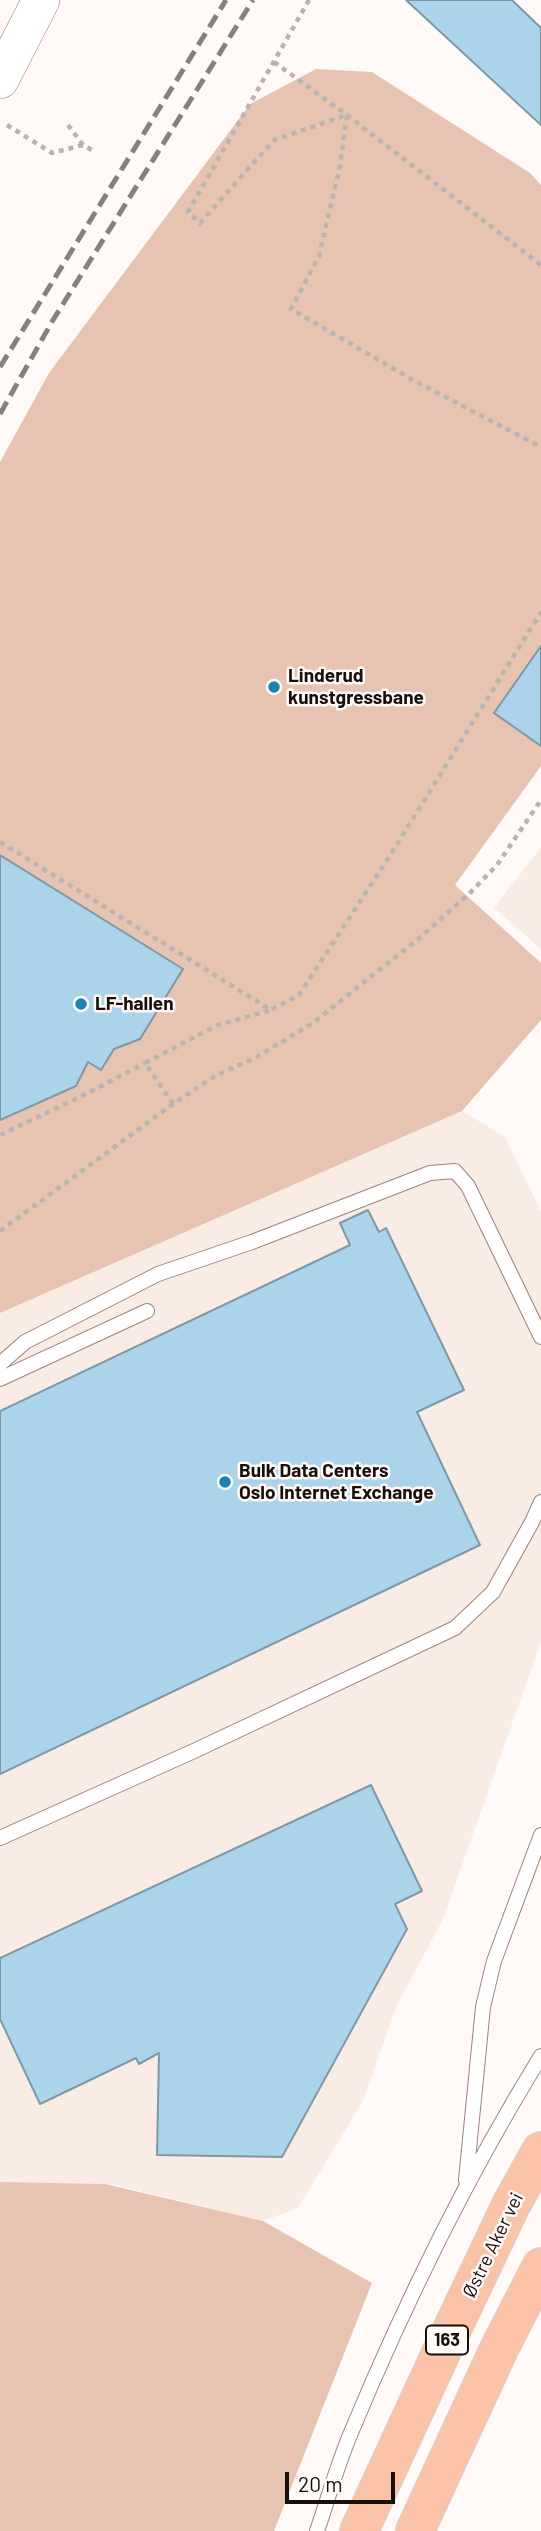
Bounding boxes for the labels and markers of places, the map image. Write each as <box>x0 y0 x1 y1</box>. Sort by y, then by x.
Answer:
place label: Linderud kunstgressbane <box>288 665 424 709</box>
marker: Linderud kunstgressbane <box>266 679 282 695</box>
place label: LF-hallen <box>95 993 174 1015</box>
marker: LF-hallen <box>73 996 89 1012</box>
place label: Bulk Data Centers Oslo Internet Exchange <box>239 1460 434 1504</box>
marker: Bulk Data Centers Oslo Internet Exchange <box>217 1474 233 1490</box>

